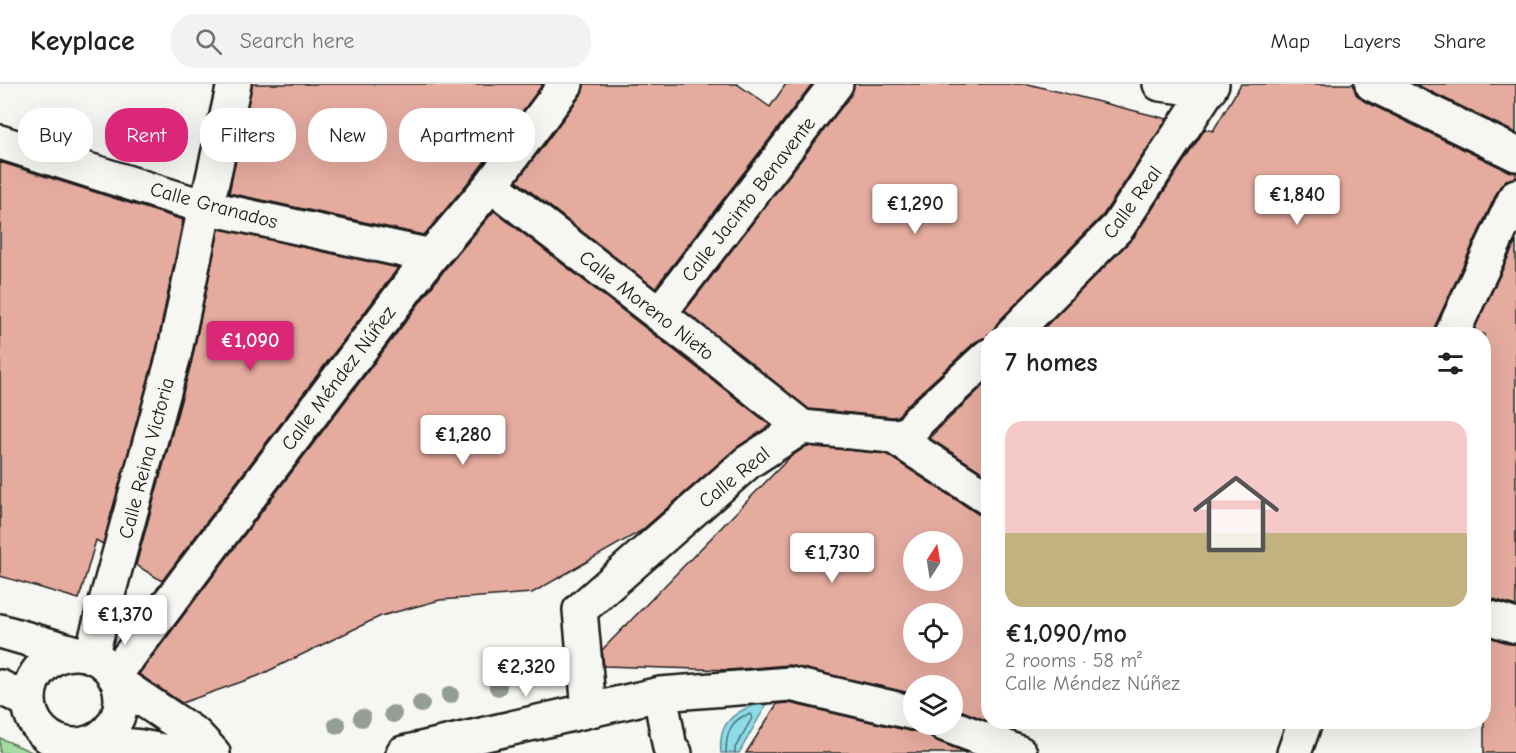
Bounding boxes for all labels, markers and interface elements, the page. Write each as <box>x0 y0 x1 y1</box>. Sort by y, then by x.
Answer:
search box <box>171 14 591 68</box>
text: Keyplace <box>30 25 135 57</box>
icon: search <box>192 25 225 58</box>
text: Search here <box>240 28 354 54</box>
text: Map <box>1271 29 1310 53</box>
text: Layers <box>1343 29 1401 53</box>
text: Share <box>1434 29 1486 53</box>
chip: Buy <box>18 108 93 162</box>
chip: Rent <box>105 108 188 162</box>
chip: Filters <box>200 108 296 162</box>
chip: New <box>308 108 387 162</box>
chip: Apartment <box>399 108 535 162</box>
street label: Calle Jacinto Benavente <box>677 112 820 286</box>
street label: Calle Real <box>1098 161 1167 243</box>
pin: €1,840 <box>1248 175 1346 226</box>
street label: Calle Granados <box>148 177 280 234</box>
text: €1,840 <box>1269 183 1325 206</box>
pin: €1,290 <box>866 184 964 235</box>
text: €1,290 <box>886 192 944 215</box>
street label: Calle Moreno Nieto <box>575 246 719 365</box>
street label: Calle Méndez Núñez <box>277 301 400 455</box>
pin: €1,090 <box>201 321 299 372</box>
text: €1,090 <box>221 329 279 352</box>
icon: filters <box>1434 347 1467 380</box>
text: 7 homes <box>1005 348 1098 378</box>
street label: Calle Reina Victoria <box>114 375 179 541</box>
pin: €1,280 <box>414 415 512 466</box>
text: €1,280 <box>434 423 492 446</box>
street label: Calle Real <box>694 442 774 513</box>
icon: home <box>1182 460 1290 568</box>
north arrow <box>903 531 963 591</box>
map controls <box>903 531 963 735</box>
pin: €1,730 <box>783 533 881 584</box>
text: €1,730 <box>804 541 860 564</box>
pin: €1,370 <box>76 595 174 646</box>
text: €1,370 <box>97 603 153 626</box>
button: locate <box>903 603 963 663</box>
text: €1,090/mo <box>1005 619 1127 649</box>
pin: €2,320 <box>477 647 575 698</box>
text: 2 rooms · 58 m² <box>1005 649 1142 672</box>
text: €2,320 <box>497 655 555 678</box>
text: Calle Méndez Núñez <box>1005 672 1180 695</box>
button: layers <box>903 675 963 735</box>

